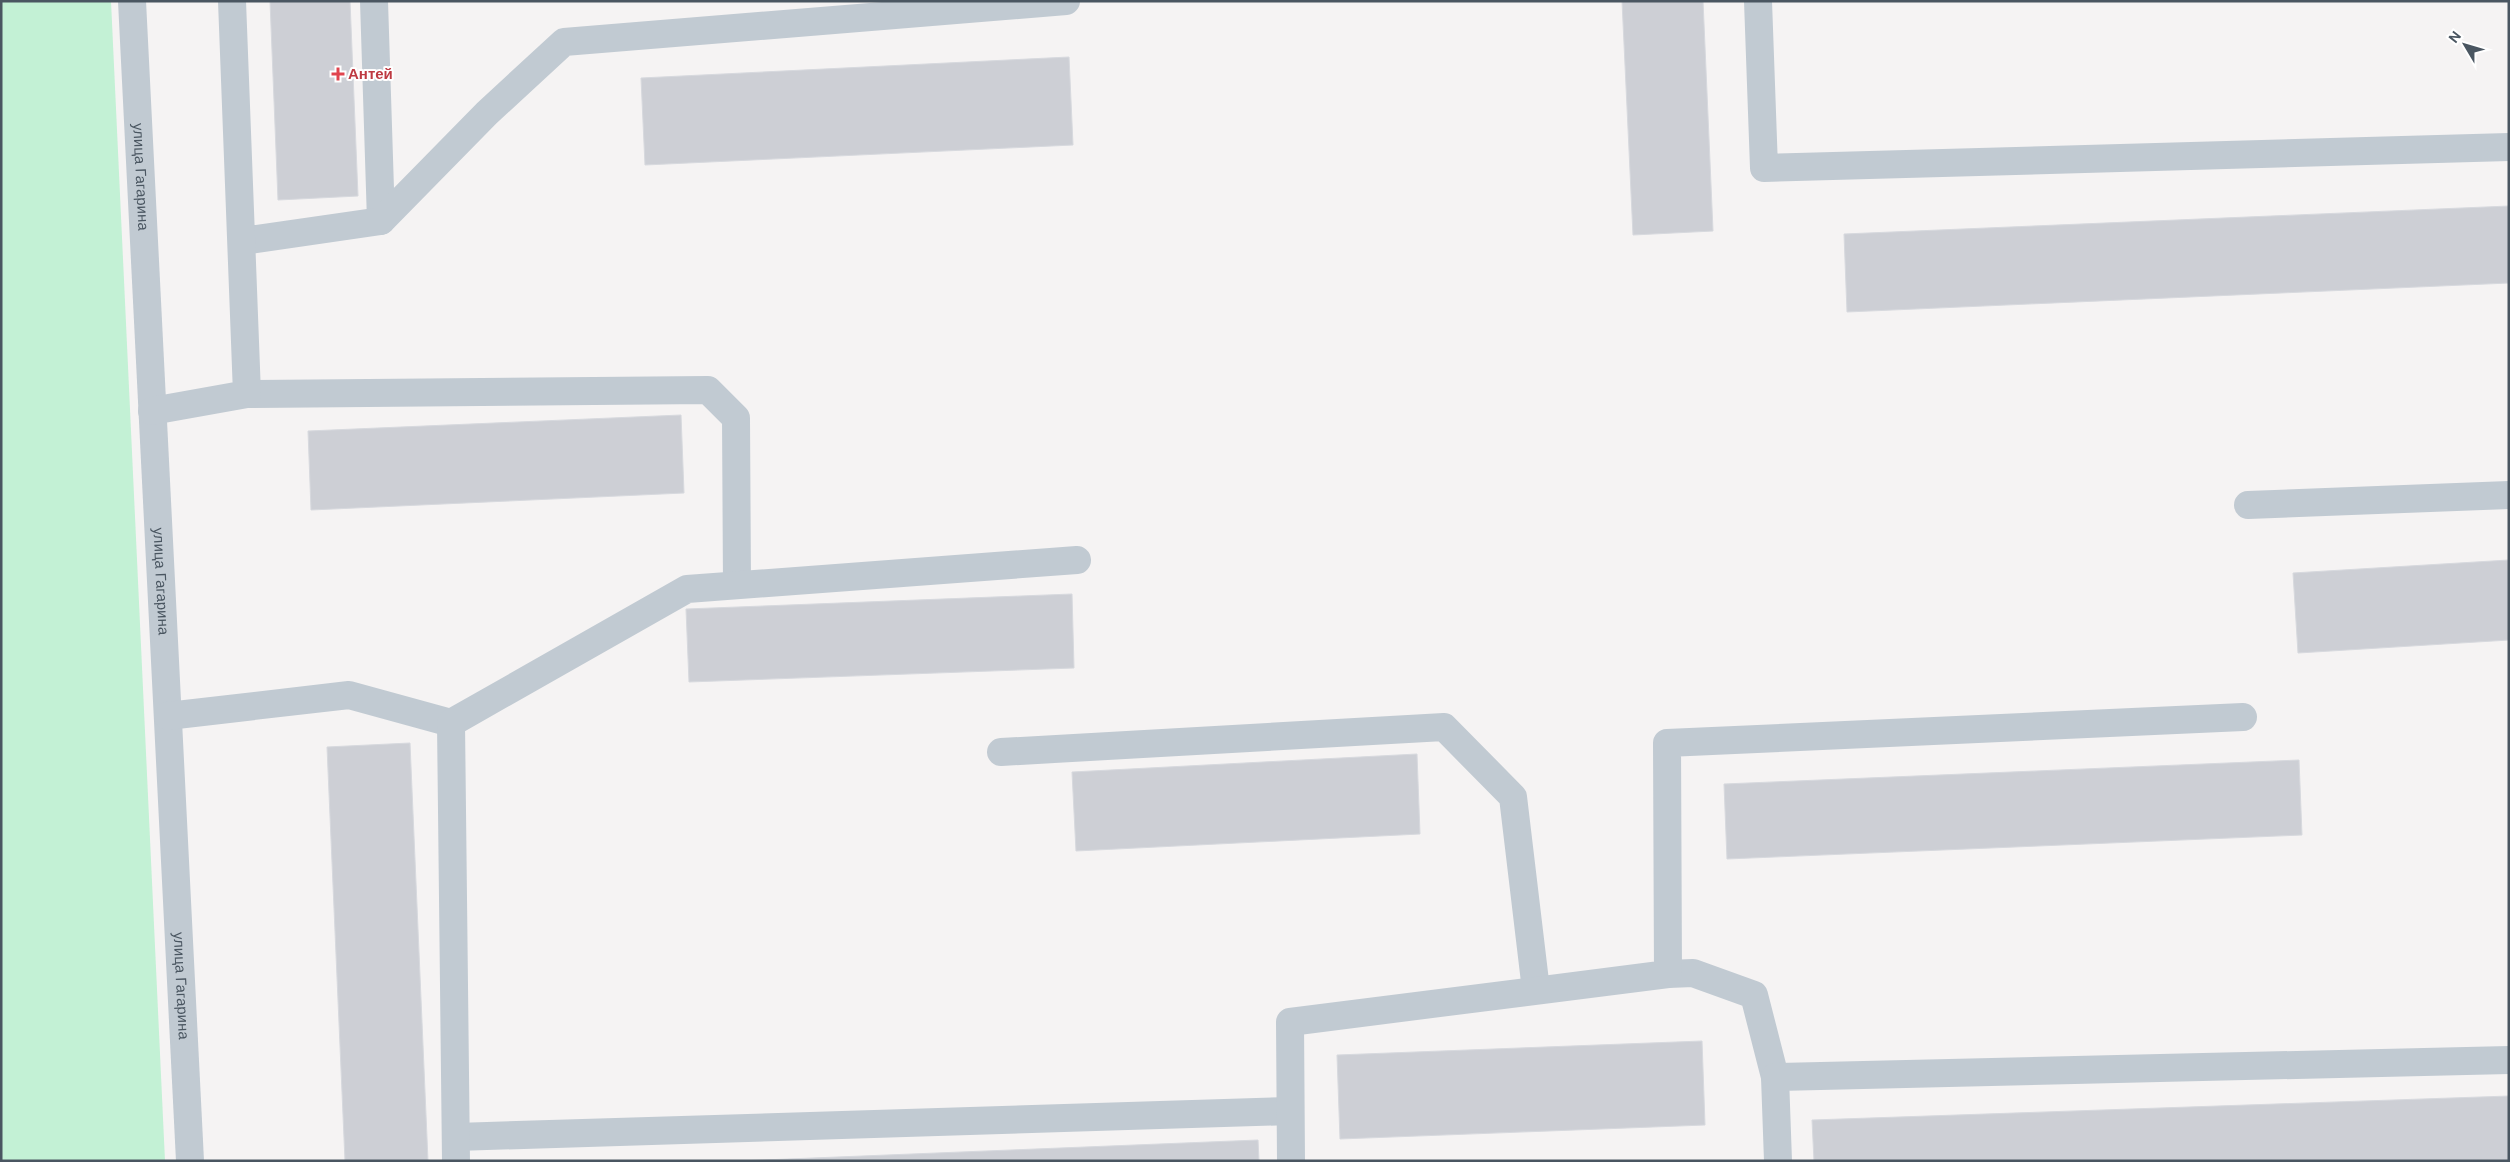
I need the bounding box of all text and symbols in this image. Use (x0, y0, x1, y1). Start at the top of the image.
north arrow (2440, 20, 2490, 70)
text: N (2445, 27, 2465, 47)
place label: Антей (348, 64, 393, 84)
marker: Антей (332, 68, 344, 80)
street label: улица Гагарина (128, 122, 154, 232)
street label: улица Гагарина (148, 527, 174, 636)
street label: улица Гагарина (169, 931, 194, 1041)

